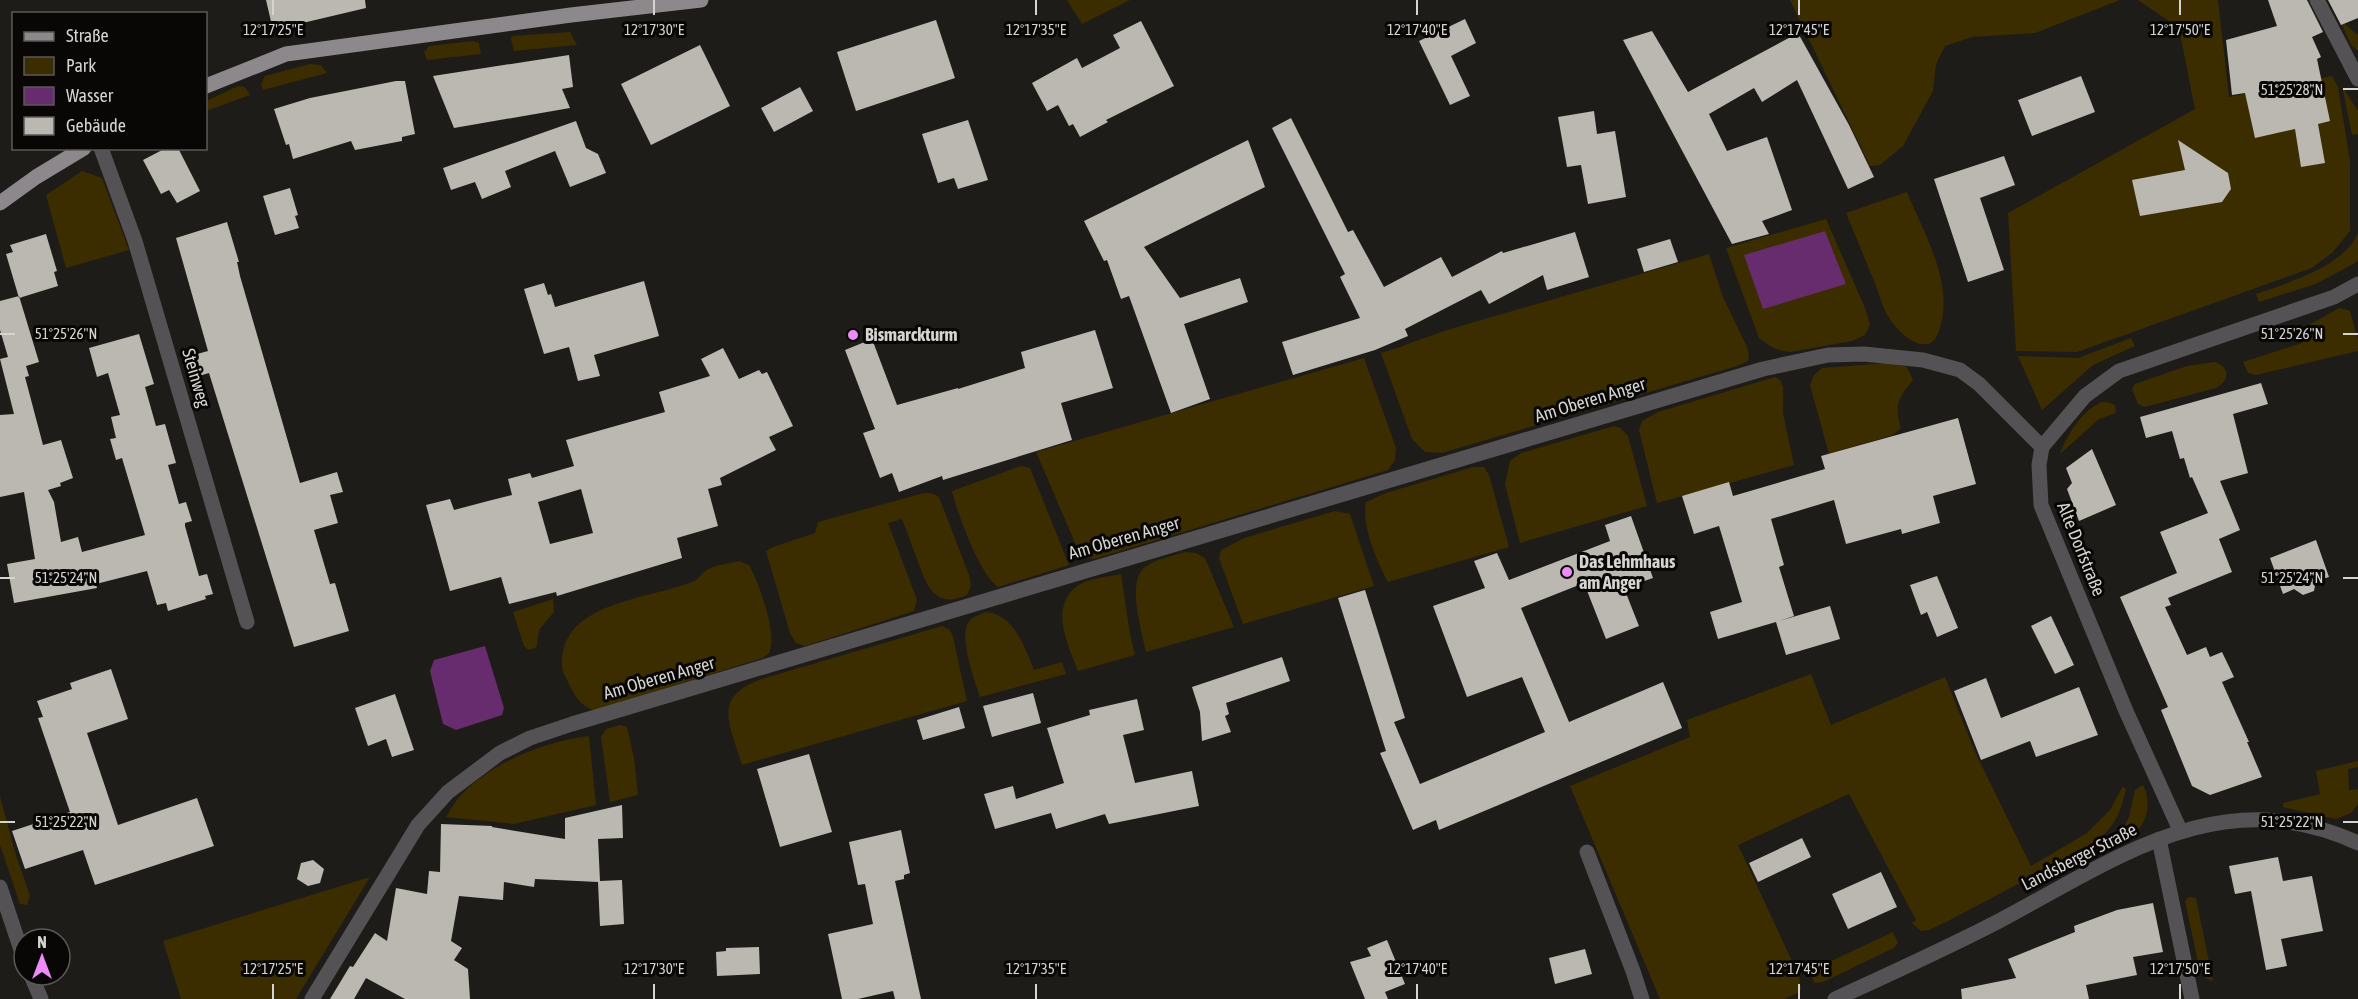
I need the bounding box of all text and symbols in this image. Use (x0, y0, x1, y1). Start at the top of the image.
legend (12, 12, 207, 150)
text: 12°17'25"E (243, 21, 304, 38)
text: 12°17'30"E (624, 21, 685, 38)
text: 12°17'35"E (1006, 21, 1067, 38)
text: 12°17'40"E (1387, 21, 1448, 38)
text: 12°17'45"E (1769, 21, 1830, 38)
text: 12°17'50"E (2150, 21, 2211, 38)
text: Straße (66, 25, 109, 46)
text: Park (66, 55, 96, 76)
text: 51°25'28"N (2261, 81, 2323, 98)
text: Wasser (66, 85, 114, 106)
text: Gebäude (66, 115, 126, 136)
place label: Bismarckturm (865, 324, 957, 345)
text: 51°25'26"N (35, 325, 97, 342)
text: 51°25'26"N (2261, 325, 2323, 342)
marker: Bismarckturm (846, 328, 860, 342)
street label: Steinweg (178, 346, 215, 410)
street label: Am Oberen Anger (1532, 373, 1648, 426)
street label: Alte Dorfstraße (2053, 499, 2110, 599)
street label: Am Oberen Anger (1066, 511, 1182, 563)
place label: Das Lehmhaus am Anger (1579, 551, 1676, 593)
marker: Das Lehmhaus am Anger (1560, 565, 1574, 579)
text: 51°25'24"N (35, 569, 97, 586)
text: 51°25'24"N (2261, 569, 2323, 586)
street label: Am Oberen Anger (601, 651, 717, 703)
text: 51°25'22"N (35, 813, 97, 830)
text: 51°25'22"N (2261, 813, 2323, 830)
street label: Landsberger Straße (2018, 818, 2140, 895)
north arrow (12, 927, 72, 987)
text: N (37, 933, 47, 951)
text: 12°17'25"E (243, 960, 304, 977)
text: 12°17'30"E (624, 960, 685, 977)
text: 12°17'35"E (1006, 960, 1067, 977)
text: 12°17'40"E (1387, 960, 1448, 977)
text: 12°17'45"E (1769, 960, 1830, 977)
text: 12°17'50"E (2150, 960, 2211, 977)

